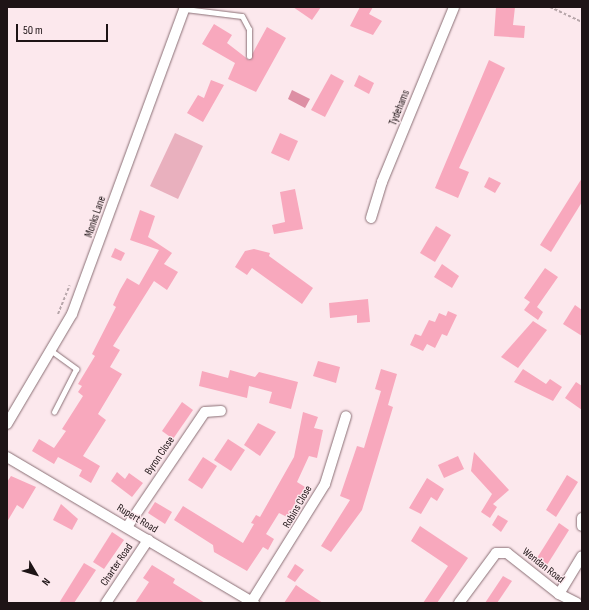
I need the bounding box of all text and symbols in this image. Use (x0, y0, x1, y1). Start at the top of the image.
scale bar (18, 16, 110, 42)
text: 50 m (23, 23, 43, 38)
street label: Tydehams (387, 88, 413, 128)
street label: Monks Lane (83, 195, 109, 239)
street label: Byron Close (142, 434, 178, 478)
street label: Robins Close (281, 483, 315, 531)
street label: Rupert Road (114, 502, 160, 536)
street label: Charter Road (98, 541, 136, 589)
street label: Wendan Road (519, 545, 567, 587)
north arrow (16, 554, 56, 594)
text: N (39, 575, 53, 588)

